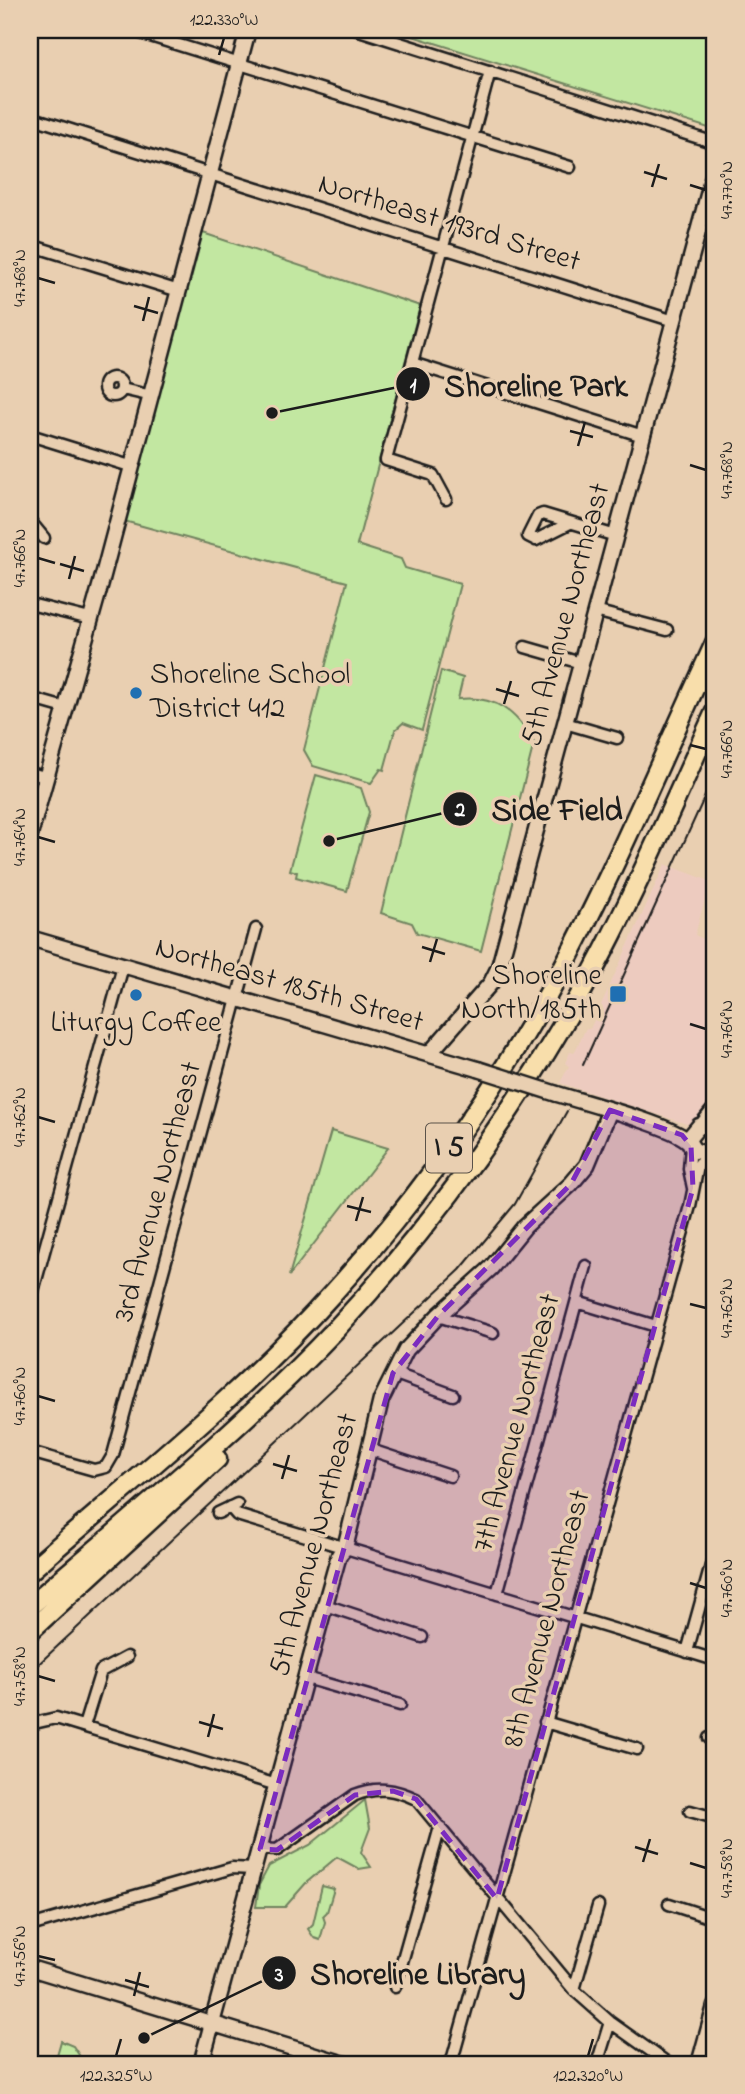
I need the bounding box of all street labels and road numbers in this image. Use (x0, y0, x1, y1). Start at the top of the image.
street label: Northeast 193rd Street (312, 163, 586, 285)
street label: 5th Avenue Northeast (511, 479, 623, 751)
street label: Northeast 185th Street (150, 927, 428, 1045)
street label: 3rd Avenue Northeast (103, 1057, 215, 1327)
road number: I 5 (426, 1124, 472, 1172)
street label: 7th Avenue Northeast (462, 1289, 574, 1557)
street label: 5th Avenue Northeast (259, 1409, 371, 1681)
street label: 8th Avenue Northeast (492, 1485, 604, 1753)

